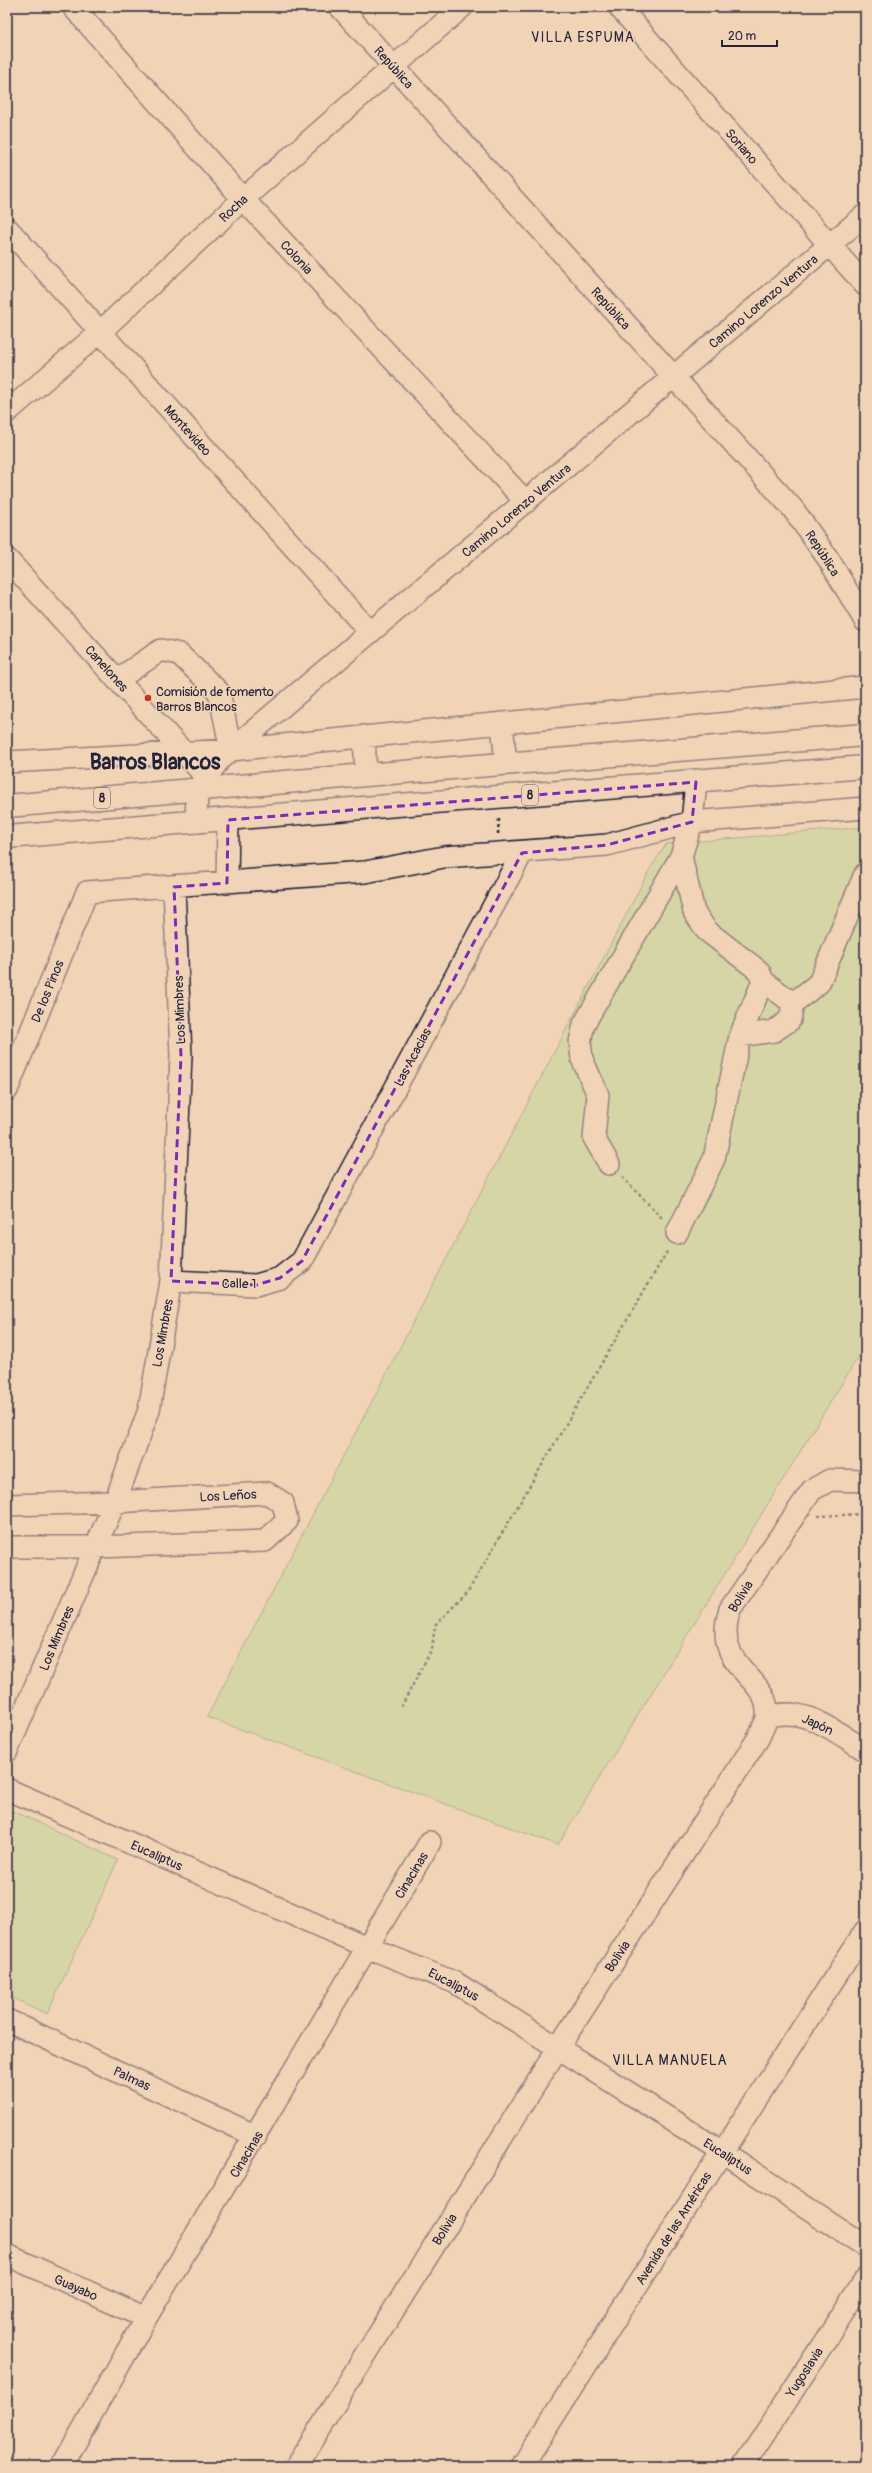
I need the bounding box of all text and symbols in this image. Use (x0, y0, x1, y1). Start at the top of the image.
scale bar (722, 22, 777, 48)
district label: VILLA ESPUMA (531, 29, 635, 46)
text: 20 m (728, 29, 757, 44)
street label: República (370, 43, 416, 92)
street label: Soriano (722, 126, 761, 168)
street label: Rocha (216, 192, 251, 226)
street label: Colonia (277, 237, 316, 278)
street label: Camino Lorenzo Ventura (706, 251, 821, 352)
street label: República (587, 284, 633, 333)
street label: Montevideo (160, 402, 214, 459)
street label: Camino Lorenzo Ventura (459, 460, 574, 561)
street label: República (801, 528, 843, 579)
street label: Canelones (81, 642, 131, 695)
place label: Comisión de fomento Barros Blancos (156, 684, 274, 715)
marker: Comisión de fomento Barros Blancos (143, 693, 153, 703)
district label: Barros Blancos (90, 749, 221, 776)
road number: 8 (522, 785, 538, 805)
road number: 8 (94, 788, 110, 808)
street label: De los Pinos (28, 958, 68, 1025)
street label: Los Mimbres (171, 975, 189, 1045)
street label: Las Acacias (391, 1025, 435, 1089)
street label: Calle 1 (222, 1276, 256, 1292)
street label: Los Mimbres (149, 1298, 177, 1368)
street label: Los Leños (199, 1487, 257, 1505)
street label: Bolivia (725, 1578, 757, 1615)
street label: Los Mimbres (36, 1603, 78, 1673)
street label: Japón (799, 1711, 836, 1739)
street label: Eucaliptus (128, 1837, 185, 1874)
street label: Cinacinas (392, 1849, 432, 1902)
street label: Bolivia (602, 1938, 634, 1975)
street label: Eucaliptus (425, 1965, 482, 2005)
district label: VILLA MANUELA (612, 2052, 728, 2069)
street label: Palmas (110, 2063, 153, 2095)
street label: Cinacinas (227, 2128, 267, 2181)
street label: Eucaliptus (700, 2135, 755, 2179)
street label: Avenida de las Américas (633, 2169, 715, 2288)
street label: Bolivia (429, 2211, 461, 2248)
street label: Guayabo (51, 2271, 100, 2305)
street label: Yugoslavia (782, 2345, 827, 2401)

